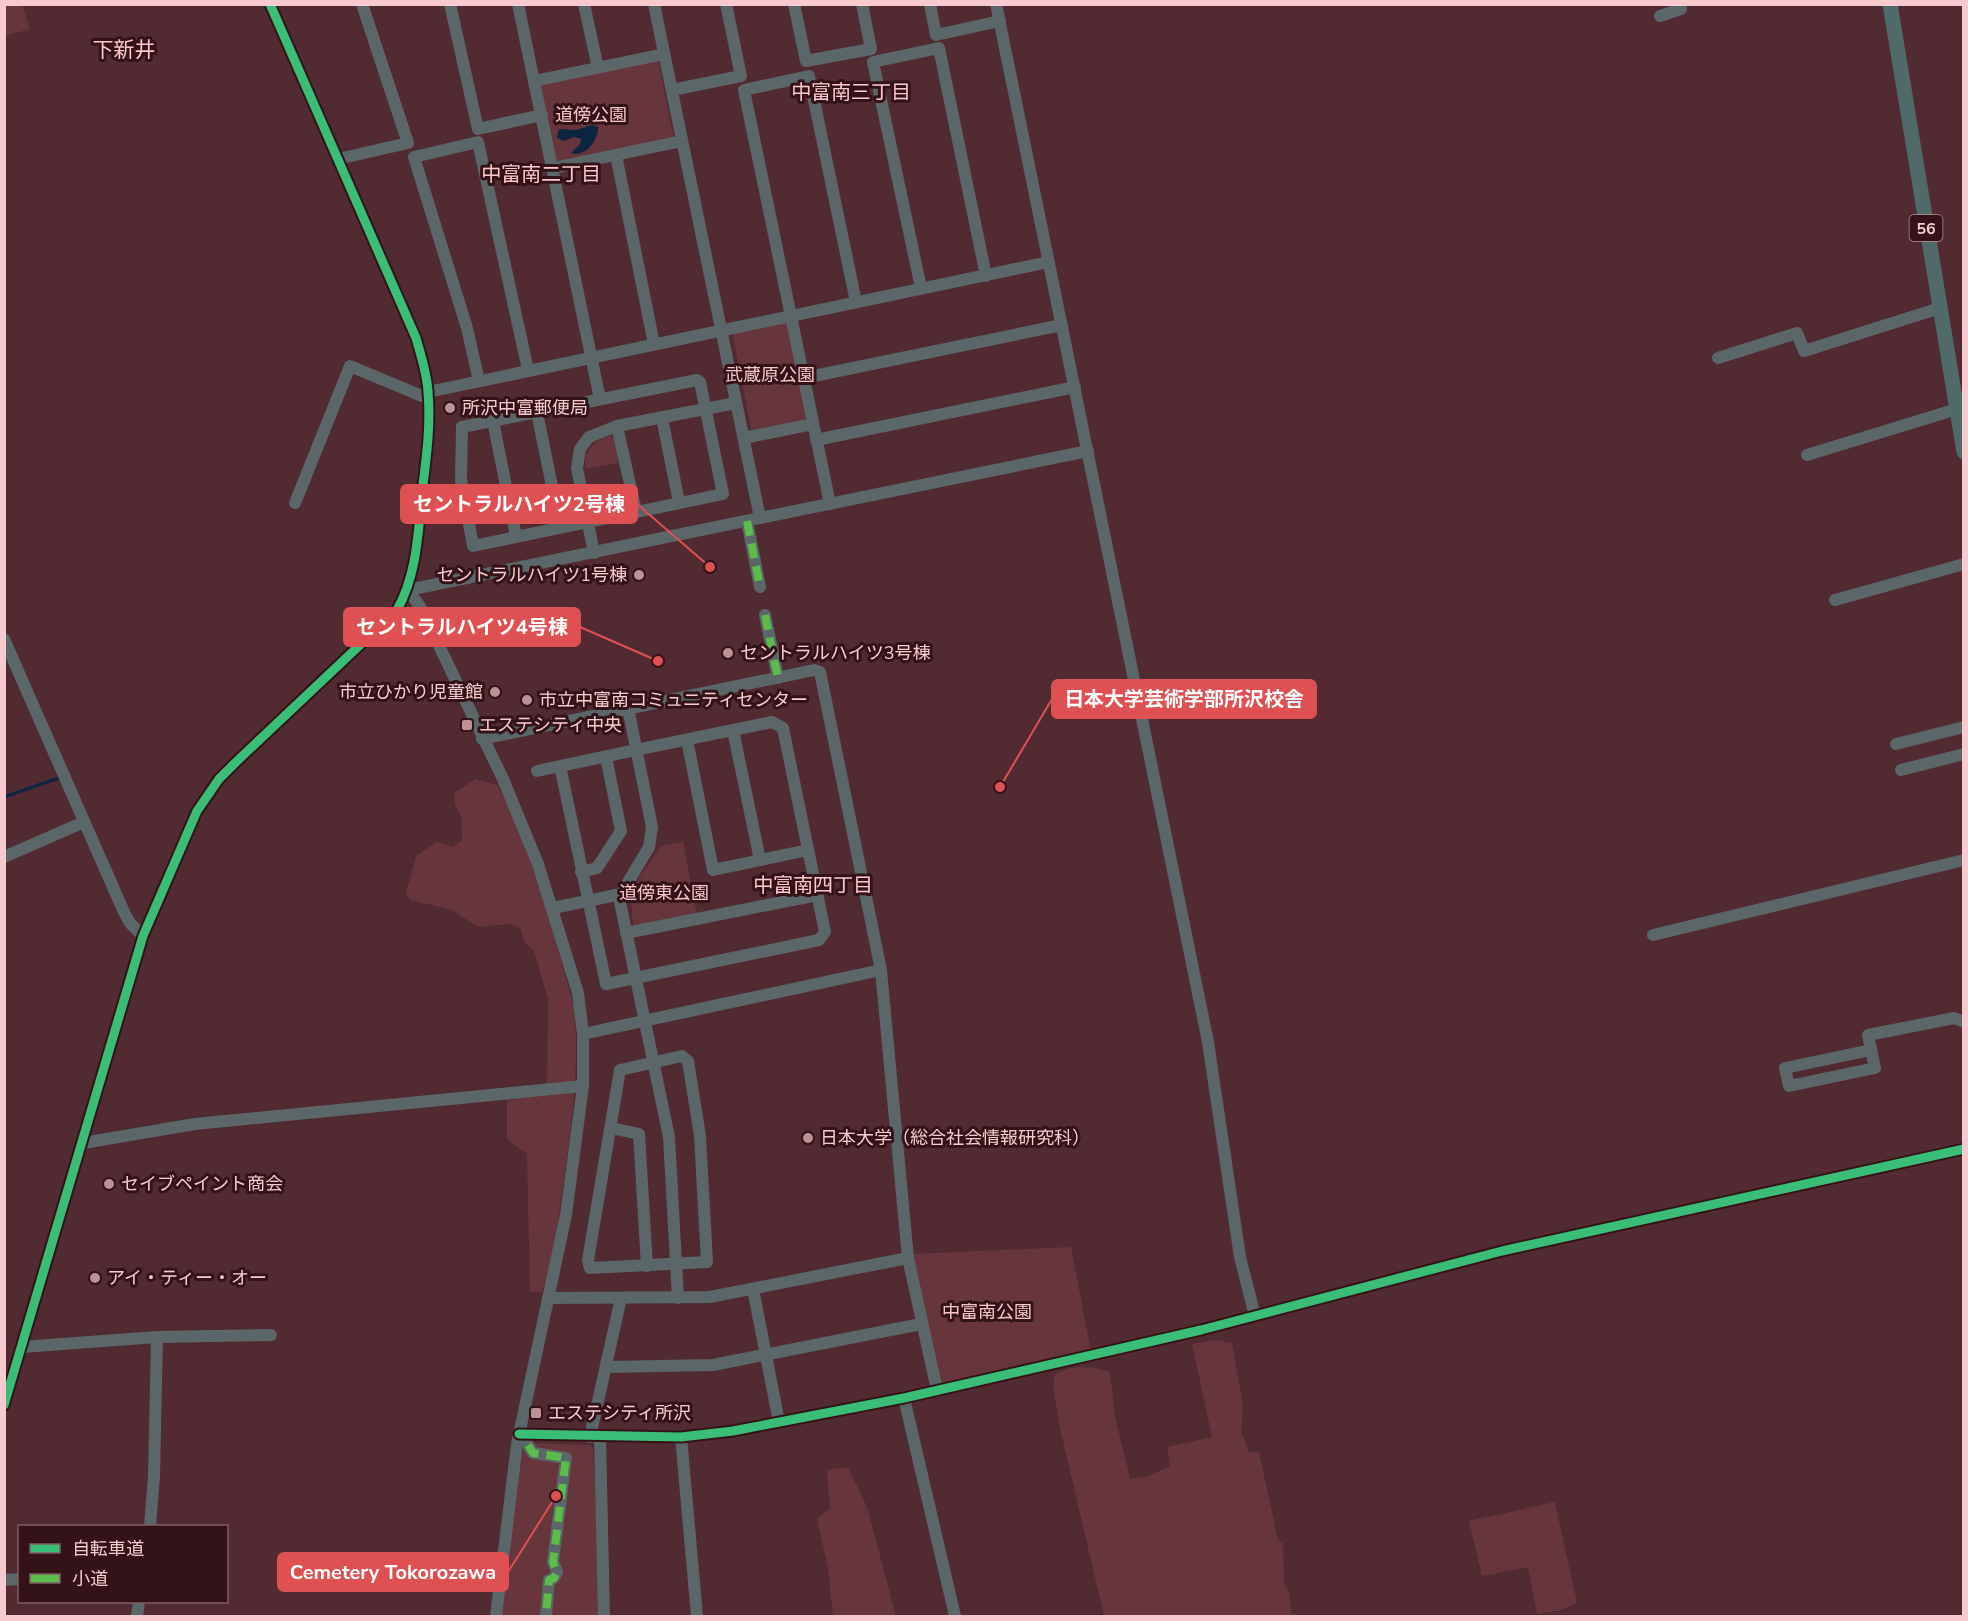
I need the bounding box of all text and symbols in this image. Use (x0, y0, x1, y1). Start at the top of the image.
district label: 下新井 (93, 36, 156, 64)
district label: 中富南三丁目 (791, 79, 911, 106)
park label: 道傍公園 (555, 103, 627, 127)
district label: 中富南二丁目 (481, 161, 601, 188)
road number: 56 (1910, 215, 1942, 241)
park label: 武蔵原公園 (725, 363, 815, 387)
place label: 所沢中富郵便局 (462, 396, 588, 420)
marker: 所沢中富郵便局 (443, 401, 457, 415)
callout: セントラルハイツ2号棟 (401, 485, 637, 523)
text: セントラルハイツ2号棟 (413, 491, 625, 518)
place label: セントラルハイツ1号棟 (437, 563, 627, 587)
marker: セントラルハイツ1号棟 (632, 568, 646, 582)
callout: セントラルハイツ4号棟 (344, 608, 580, 646)
text: セントラルハイツ4号棟 (356, 614, 568, 641)
place label: セントラルハイツ3号棟 (740, 641, 930, 665)
marker: セントラルハイツ3号棟 (721, 646, 735, 660)
place label: 市立ひかり児童館 (339, 680, 483, 704)
callout: 日本大学芸術学部所沢校舎 (1052, 680, 1316, 718)
marker: 市立ひかり児童館 (488, 685, 502, 699)
text: 日本大学芸術学部所沢校舎 (1064, 686, 1304, 713)
place label: 市立中富南コミュニティセンター (539, 688, 808, 712)
marker: 市立中富南コミュニティセンター (520, 693, 534, 707)
place label: エステシティ中央 (479, 713, 622, 737)
marker: エステシティ中央 (460, 718, 474, 732)
district label: 中富南四丁目 (753, 872, 873, 899)
park label: 道傍東公園 (619, 881, 709, 905)
place label: 日本大学（総合社会情報研究科） (820, 1126, 1090, 1150)
marker: 日本大学（総合社会情報研究科） (801, 1131, 815, 1145)
place label: セイブペイント商会 (121, 1172, 283, 1196)
marker: セイブペイント商会 (102, 1177, 116, 1191)
place label: アイ・ティー・オー (107, 1266, 267, 1290)
marker: アイ・ティー・オー (88, 1271, 102, 1285)
park label: 中富南公園 (942, 1300, 1032, 1324)
place label: エステシティ所沢 (548, 1401, 691, 1425)
marker: エステシティ所沢 (529, 1406, 543, 1420)
legend (18, 1525, 228, 1603)
text: 自転車道 (72, 1537, 144, 1561)
callout: Cemetery Tokorozawa (278, 1553, 508, 1591)
text: Cemetery Tokorozawa (290, 1559, 496, 1586)
text: 小道 (72, 1567, 108, 1591)

